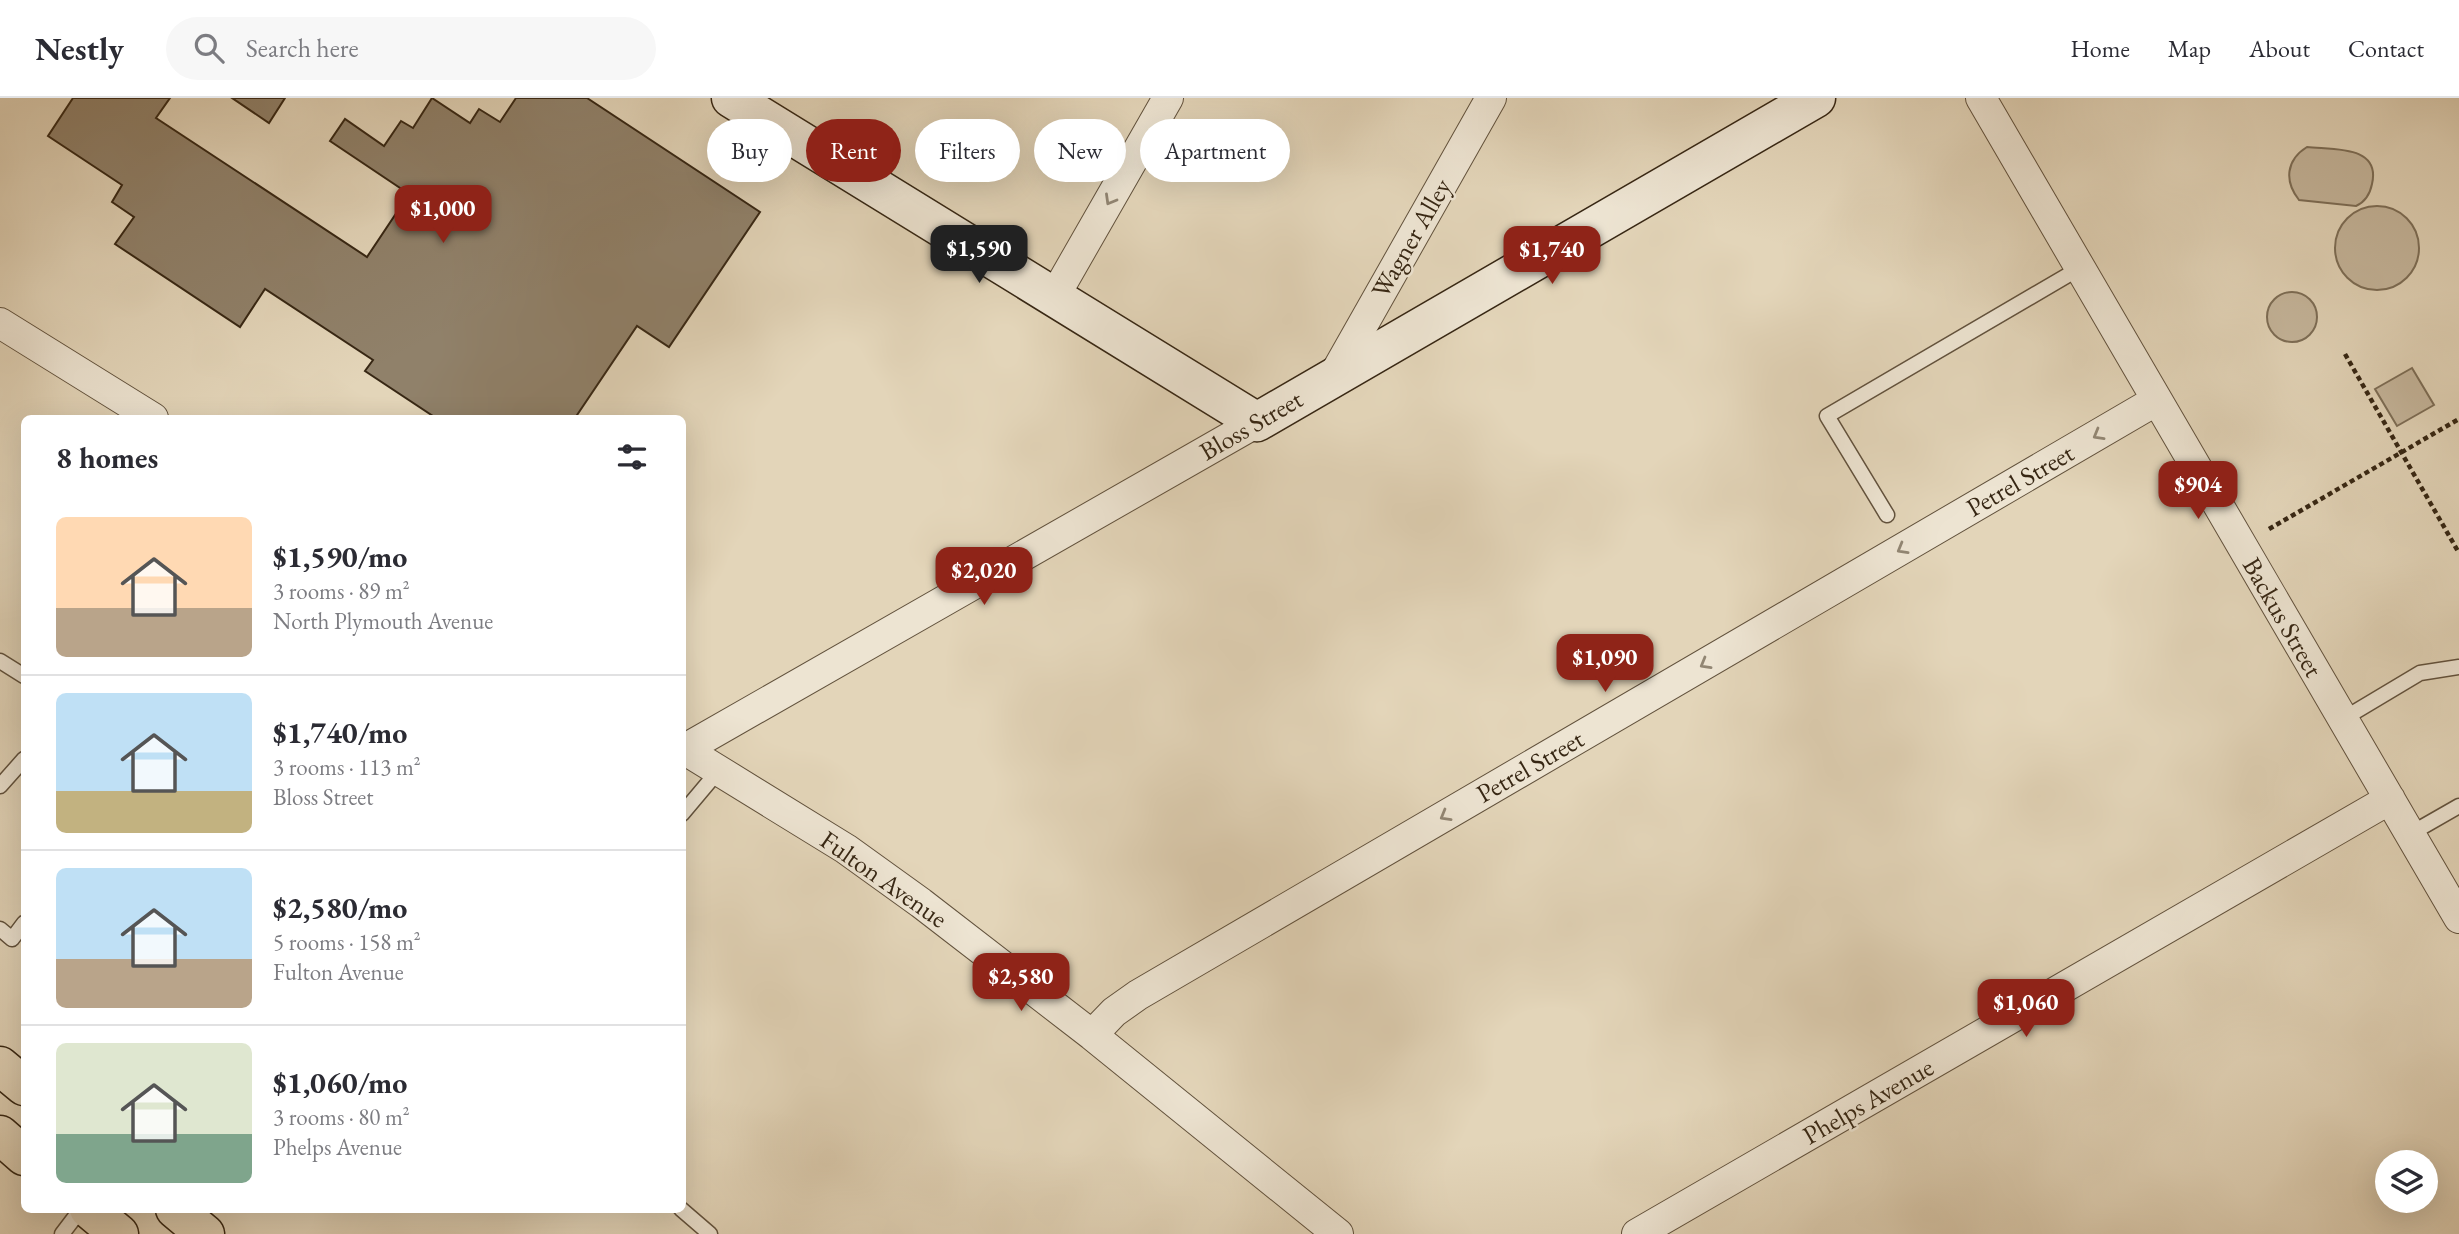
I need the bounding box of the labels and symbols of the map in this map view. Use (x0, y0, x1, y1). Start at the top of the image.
street label: Wagner Alley (1363, 172, 1459, 304)
pin: $1,000 (386, 186, 500, 245)
one-way arrow (1105, 192, 1118, 205)
pin: $1,590 (922, 226, 1036, 285)
pin: $1,740 (1495, 226, 1609, 286)
street label: Bloss Street (1193, 382, 1309, 468)
one-way arrow (2093, 427, 2106, 440)
street label: Petrel Street (1960, 436, 2080, 524)
pin: $904 (2157, 462, 2239, 521)
one-way arrow (1896, 541, 1909, 554)
pin: $2,020 (927, 547, 1041, 607)
street label: Backus Street (2235, 551, 2331, 683)
pin: $1,090 (1548, 634, 1662, 694)
one-way arrow (1700, 656, 1713, 669)
street label: Petrel Street (1470, 722, 1590, 810)
one-way arrow (1440, 808, 1453, 821)
street label: Fulton Avenue (814, 823, 954, 935)
pin: $2,580 (964, 954, 1078, 1013)
pin: $1,060 (1969, 979, 2083, 1039)
street label: Phelps Avenue (1796, 1050, 1940, 1152)

